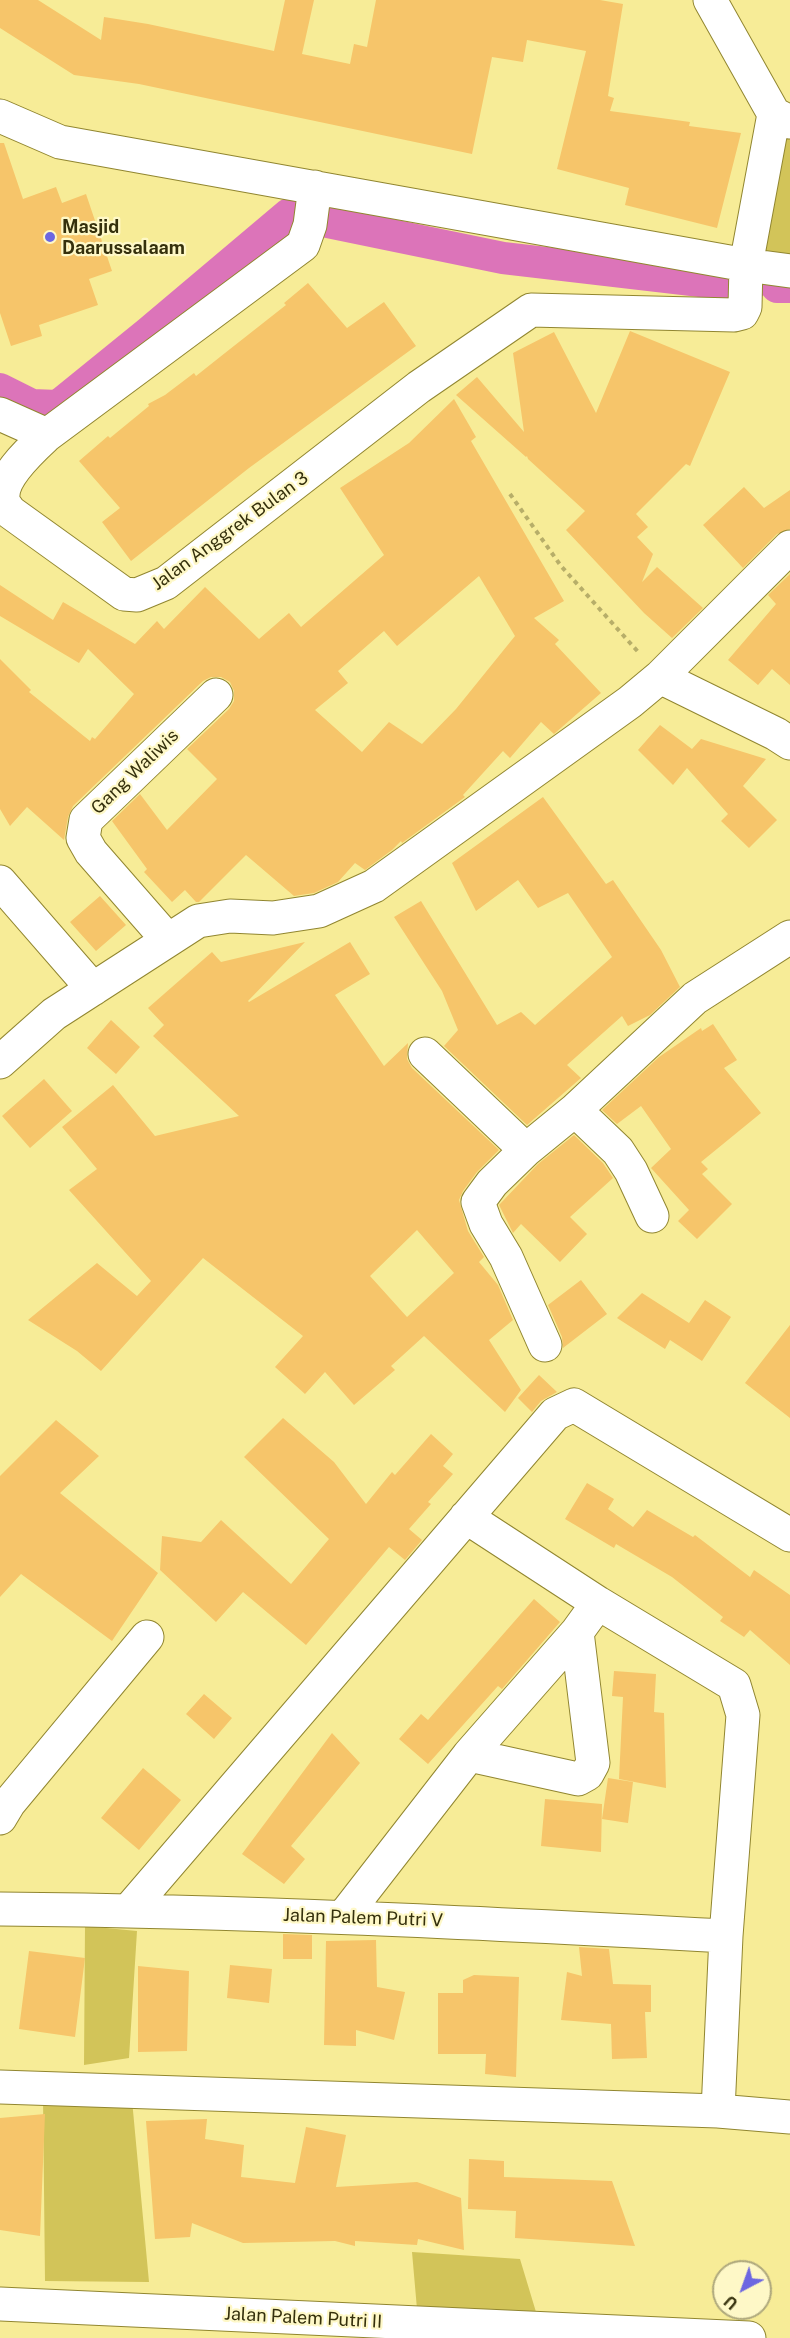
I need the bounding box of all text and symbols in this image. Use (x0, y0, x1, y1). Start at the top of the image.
place label: Masjid Daarussalaam (62, 216, 185, 258)
marker: Masjid Daarussalaam (43, 230, 57, 244)
street label: Jalan Anggrek Bulan 3 (148, 467, 312, 595)
street label: Gang Waliwis (87, 725, 183, 819)
street label: Jalan Palem Putri V (283, 1904, 443, 1932)
north arrow (712, 2260, 772, 2320)
text: U (721, 2291, 742, 2313)
street label: Jalan Palem Putri II (223, 2303, 383, 2333)

